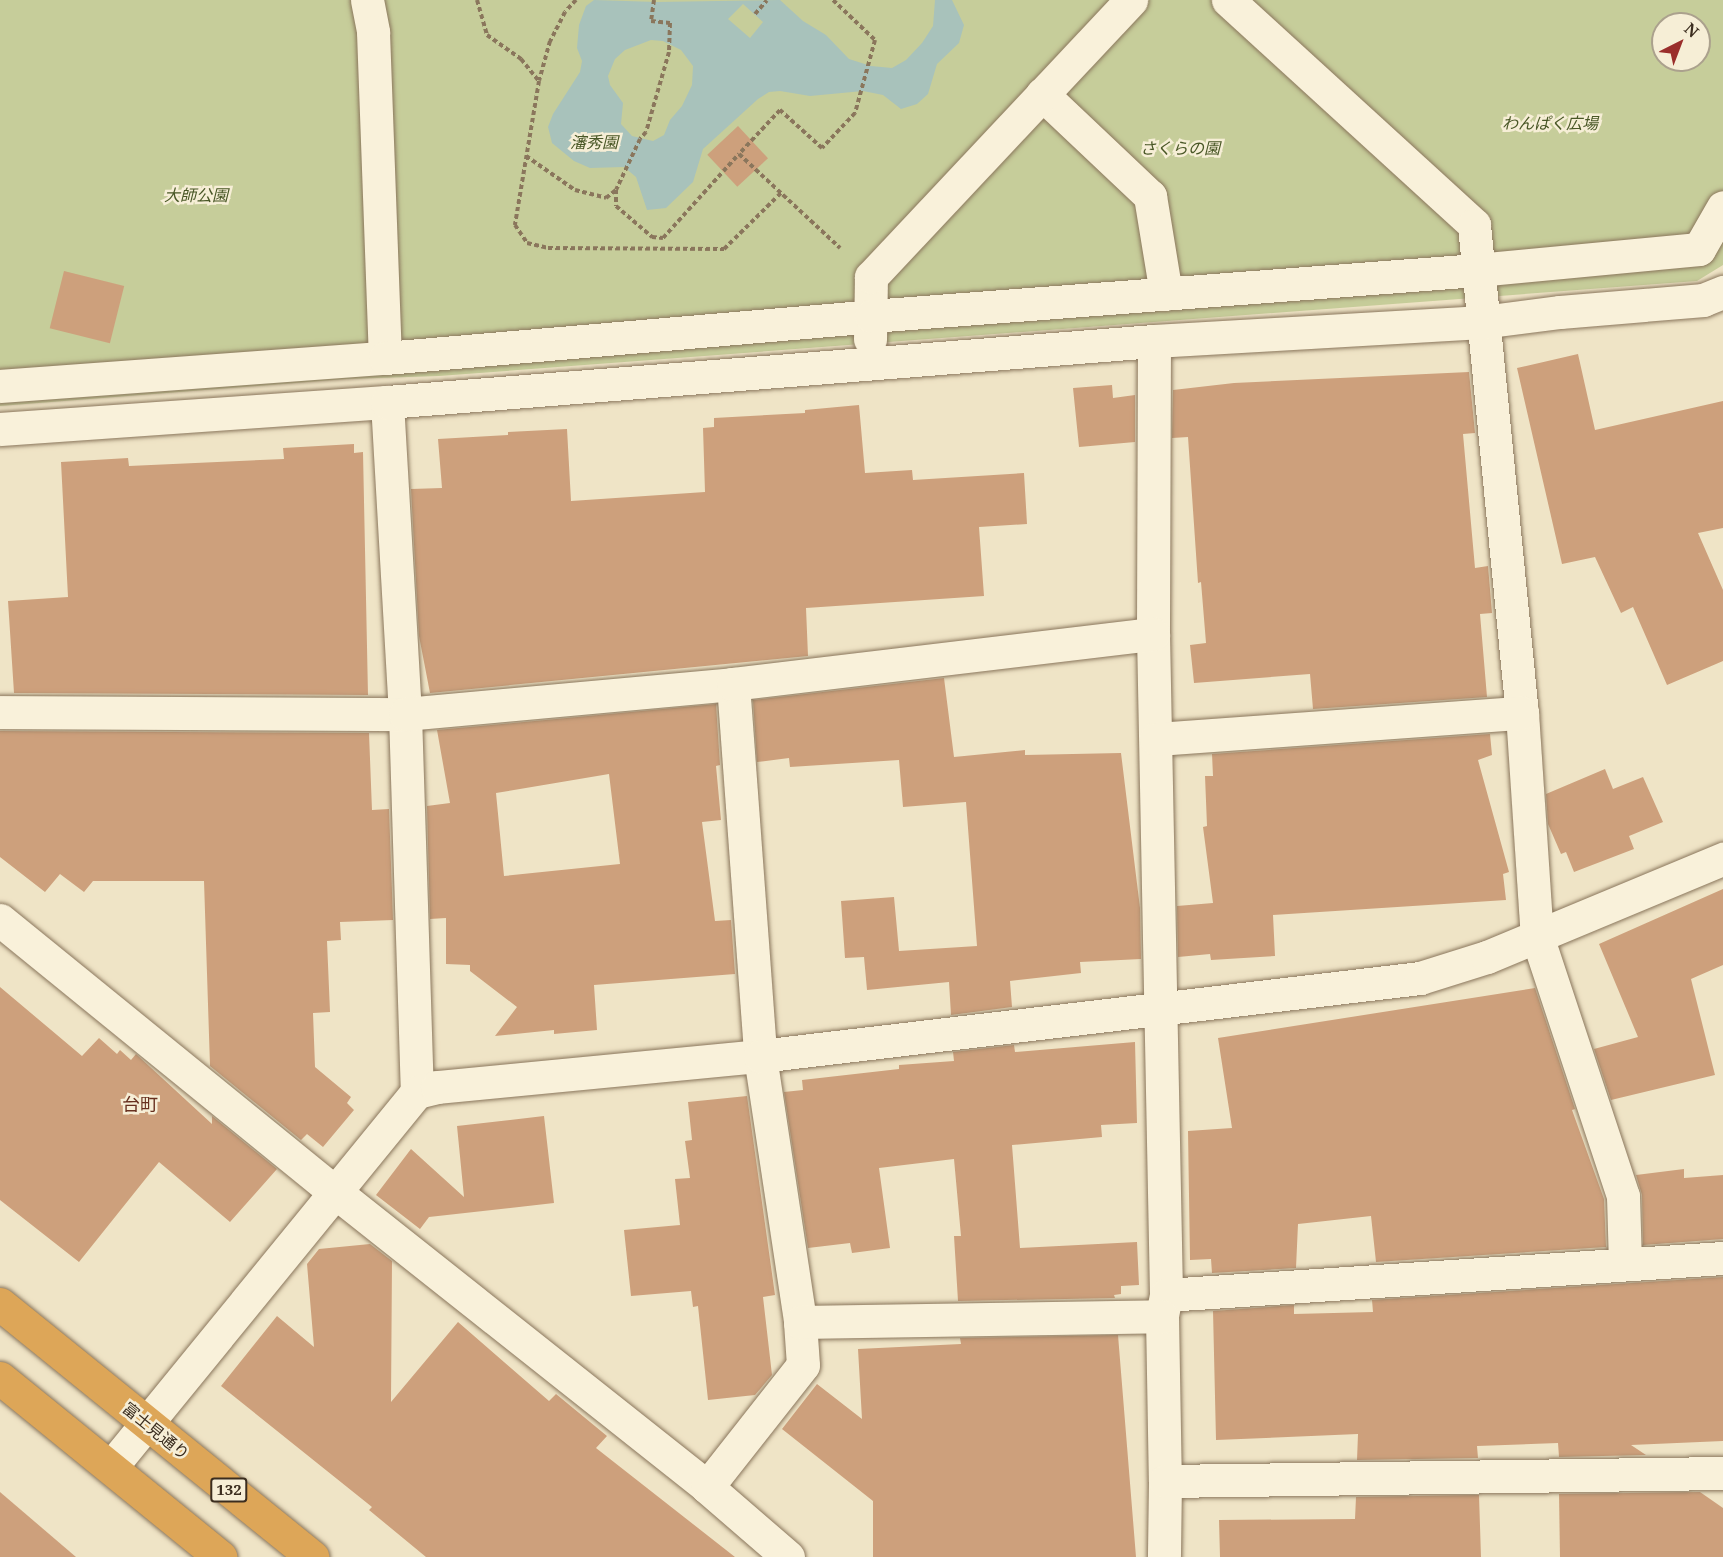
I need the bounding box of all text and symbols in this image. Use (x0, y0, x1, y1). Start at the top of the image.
north arrow (1651, 12, 1711, 72)
text: N (1680, 18, 1704, 42)
park label: わんぱく広場 (1502, 113, 1598, 133)
park label: 瀋秀園 (570, 132, 618, 152)
park label: さくらの園 (1140, 138, 1220, 158)
park label: 大師公園 (164, 185, 228, 205)
district label: 台町 (122, 1093, 158, 1115)
street label: 富士見通り (119, 1398, 193, 1464)
road number: 132 (210, 1478, 248, 1502)

